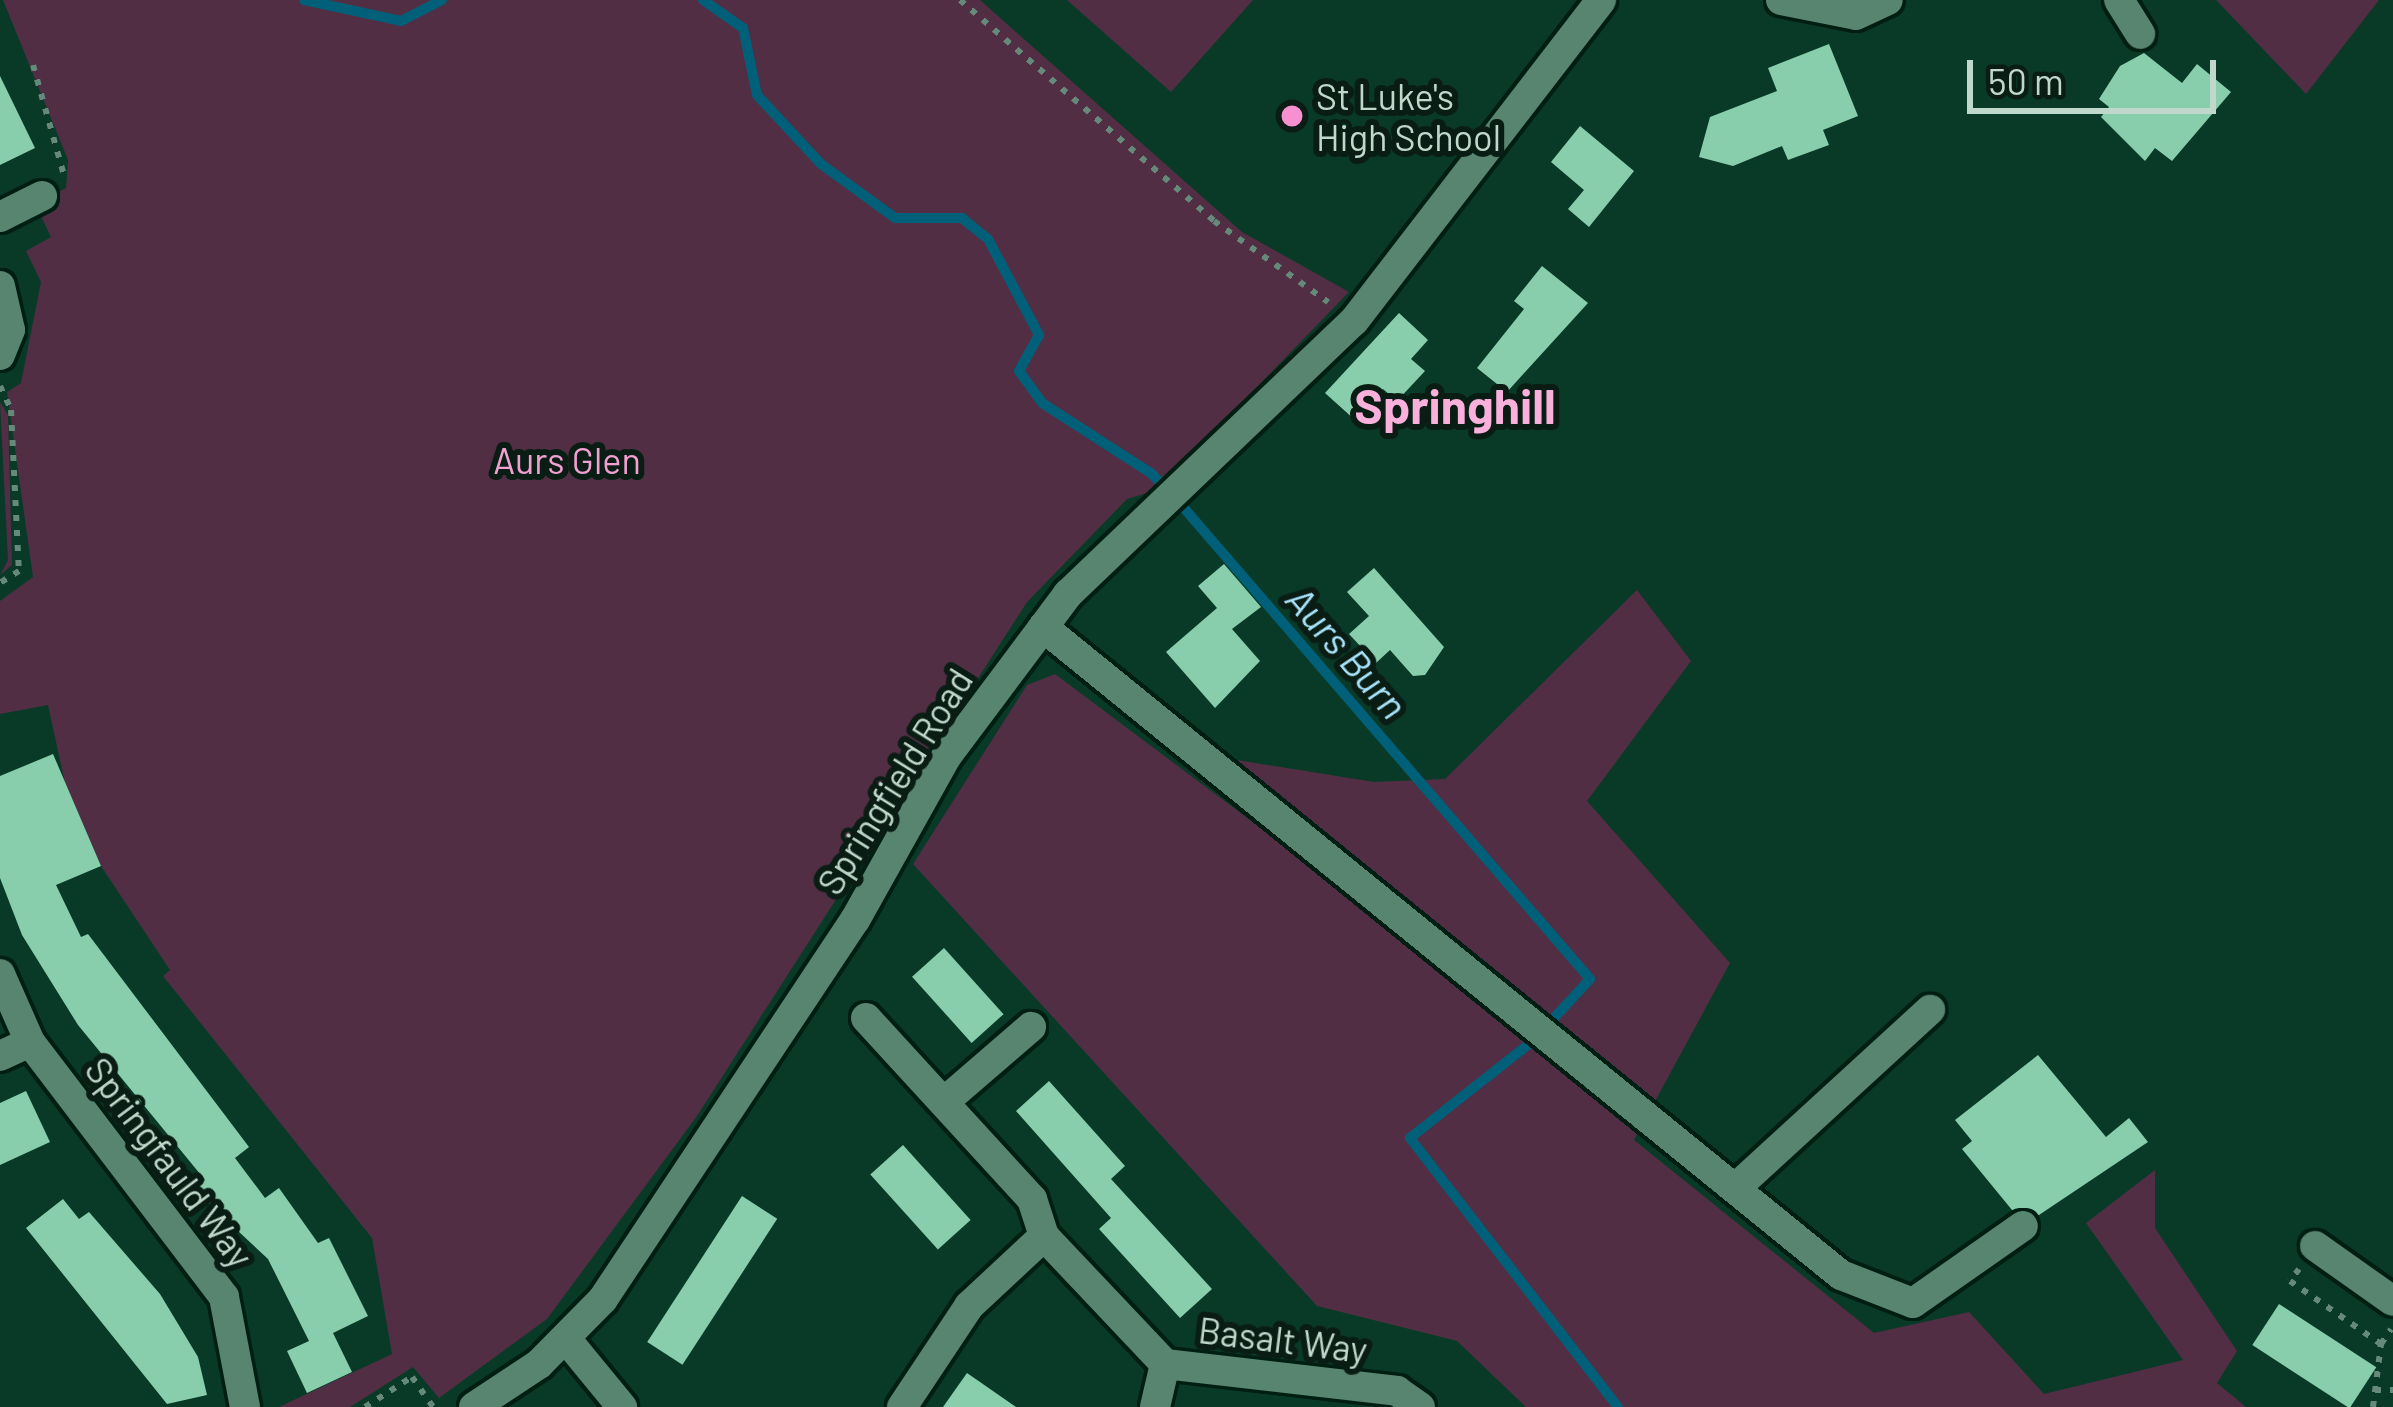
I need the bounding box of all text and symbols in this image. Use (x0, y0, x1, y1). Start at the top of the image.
scale bar (1973, 36, 2222, 110)
text: 50 m (1988, 59, 2064, 102)
place label: St Luke's High School (1316, 73, 1501, 158)
marker: St Luke's High School (1279, 103, 1305, 129)
district label: Springhill (1354, 377, 1556, 435)
park label: Aurs Glen (493, 438, 641, 482)
water label: Aurs Burn (1277, 576, 1417, 728)
street label: Springfield Road (807, 660, 981, 902)
street label: Springfauld Way (77, 1049, 263, 1275)
street label: Basalt Way (1196, 1307, 1370, 1371)

